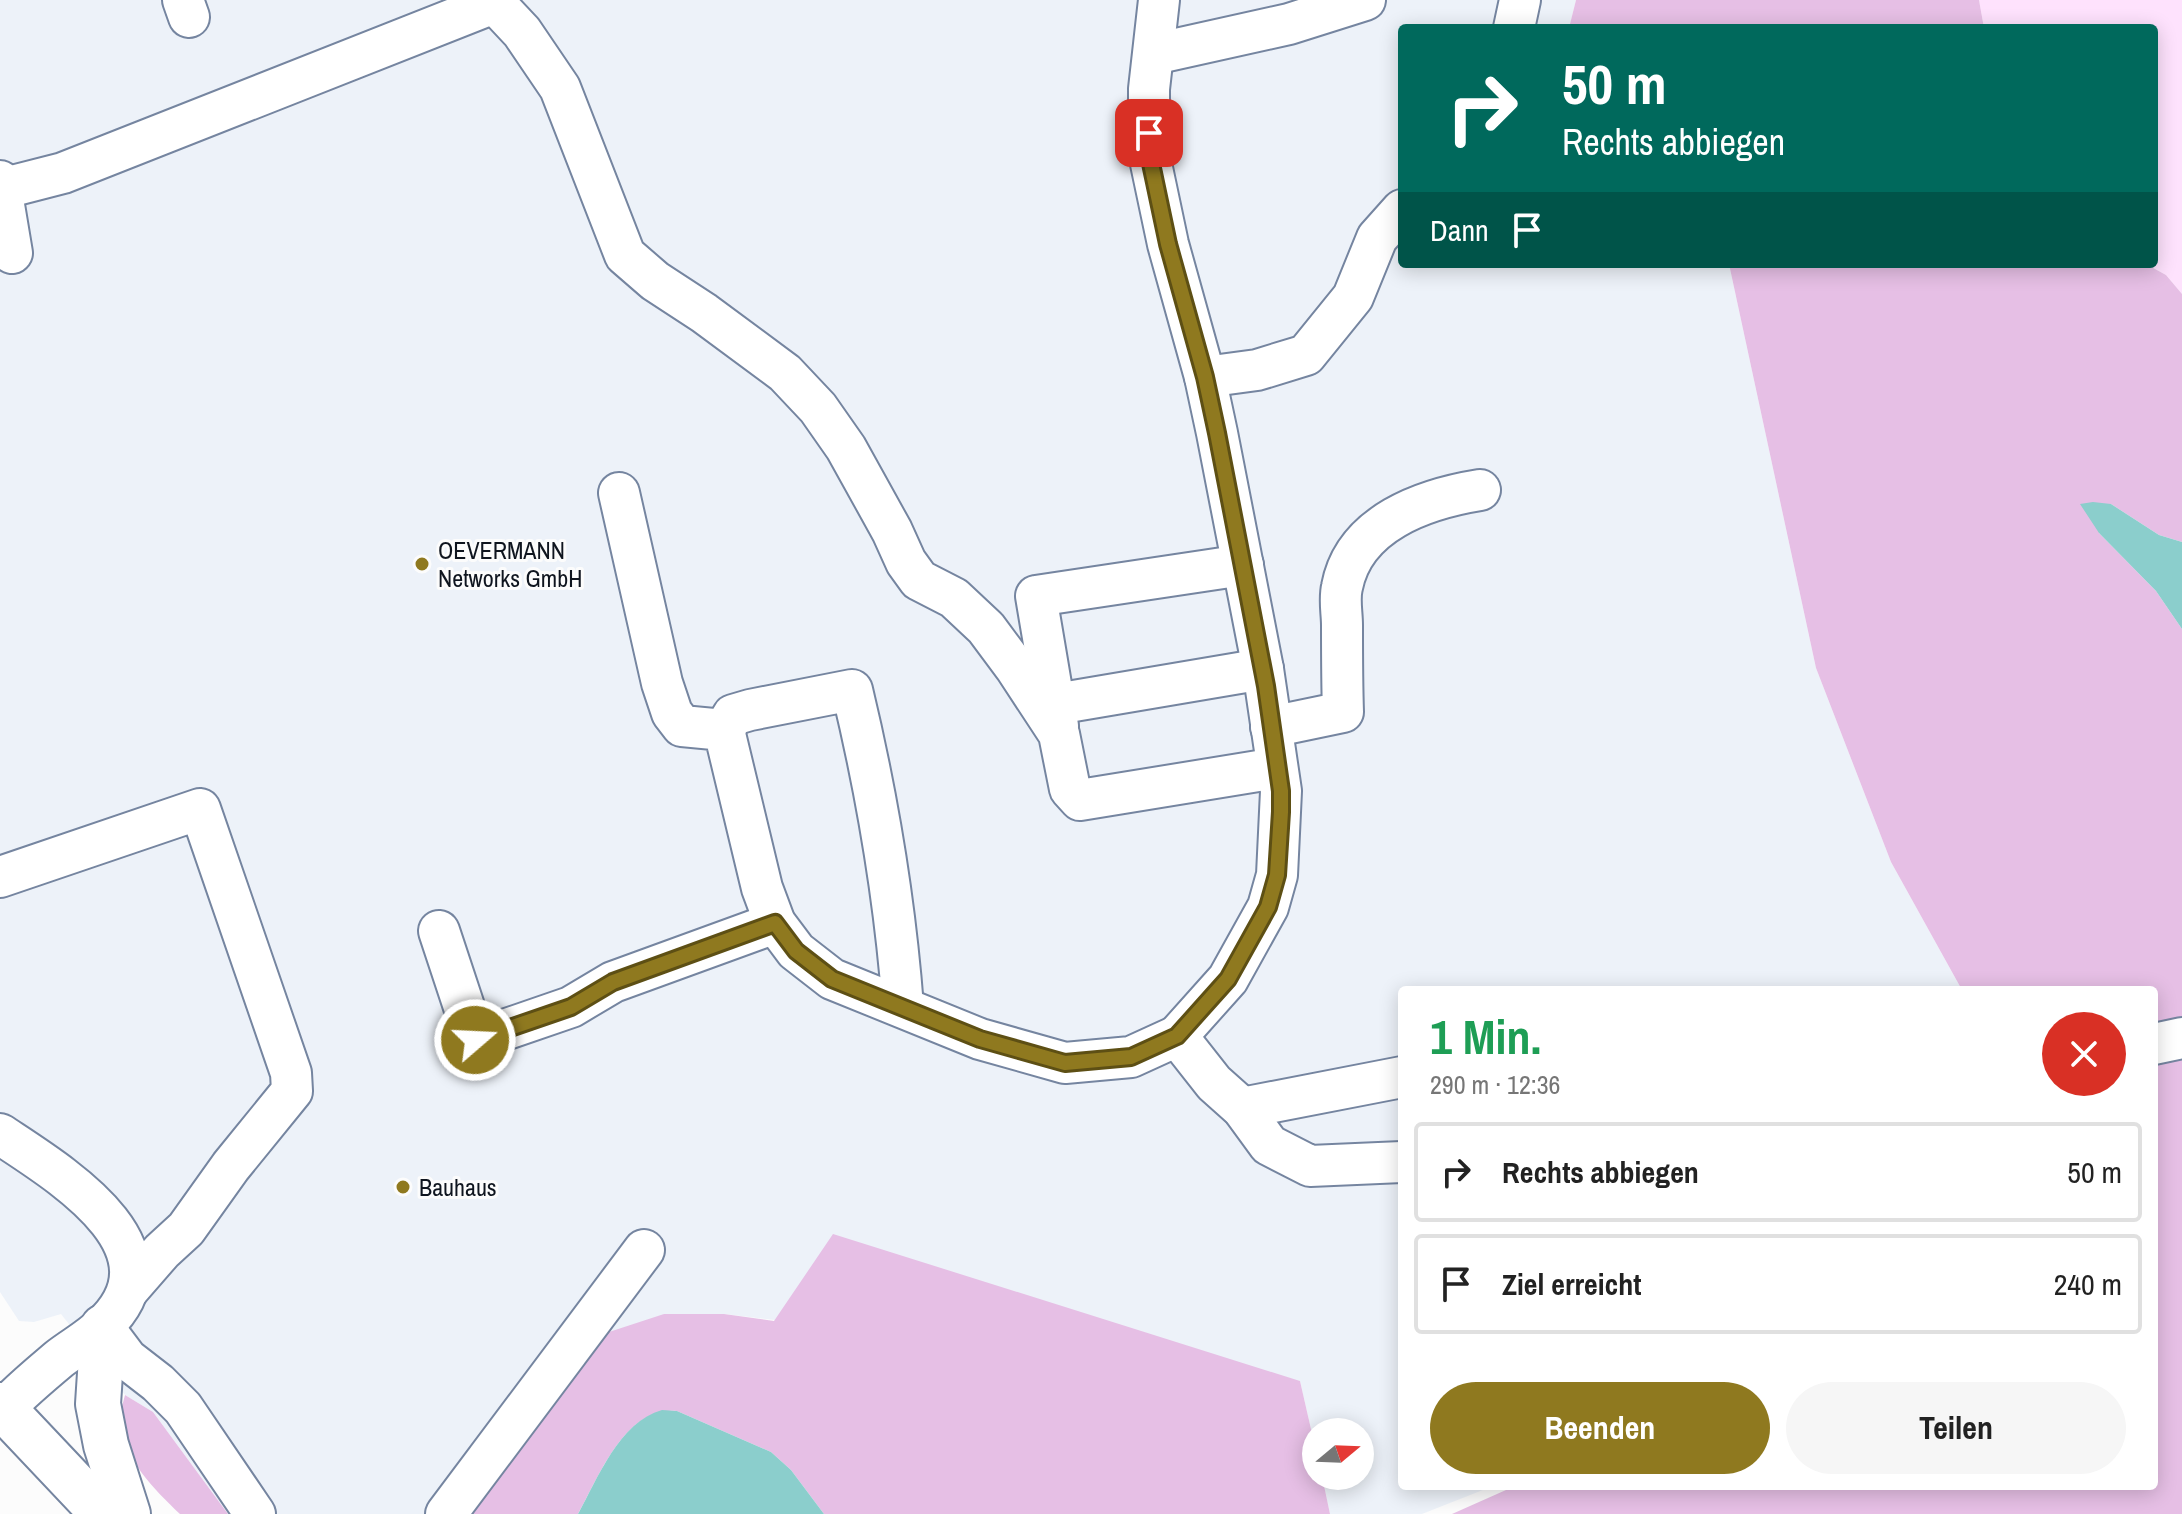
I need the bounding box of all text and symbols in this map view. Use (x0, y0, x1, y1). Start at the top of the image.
text: 50 m (1562, 46, 1667, 121)
icon: right (1430, 56, 1534, 160)
pin (1115, 99, 1183, 167)
icon: arrive (1127, 111, 1171, 155)
text: Rechts abbiegen (1562, 118, 1785, 166)
icon: arrive (1505, 208, 1549, 252)
text: Dann (1430, 210, 1489, 250)
place label: OEVERMANN Networks GmbH (438, 534, 582, 594)
marker: OEVERMANN Networks GmbH (413, 555, 431, 573)
position arrow (433, 998, 517, 1082)
text: 1 Min. (1430, 1004, 1542, 1069)
button: close (2042, 1012, 2126, 1096)
text: 290 m · 12:36 (1430, 1067, 1560, 1102)
icon: right (1434, 1150, 1478, 1194)
text: Rechts abbiegen (1502, 1152, 1699, 1192)
text: 50 m (2067, 1152, 2122, 1192)
place label: Bauhaus (419, 1171, 497, 1203)
marker: Bauhaus (394, 1178, 412, 1196)
icon: arrive (1434, 1262, 1478, 1306)
text: Ziel erreicht (1502, 1264, 1641, 1304)
text: 240 m (2054, 1264, 2122, 1304)
button: Beenden (1430, 1382, 1770, 1474)
button: Teilen (1786, 1382, 2126, 1474)
north arrow (1302, 1418, 1374, 1490)
map controls (1302, 1418, 1374, 1490)

